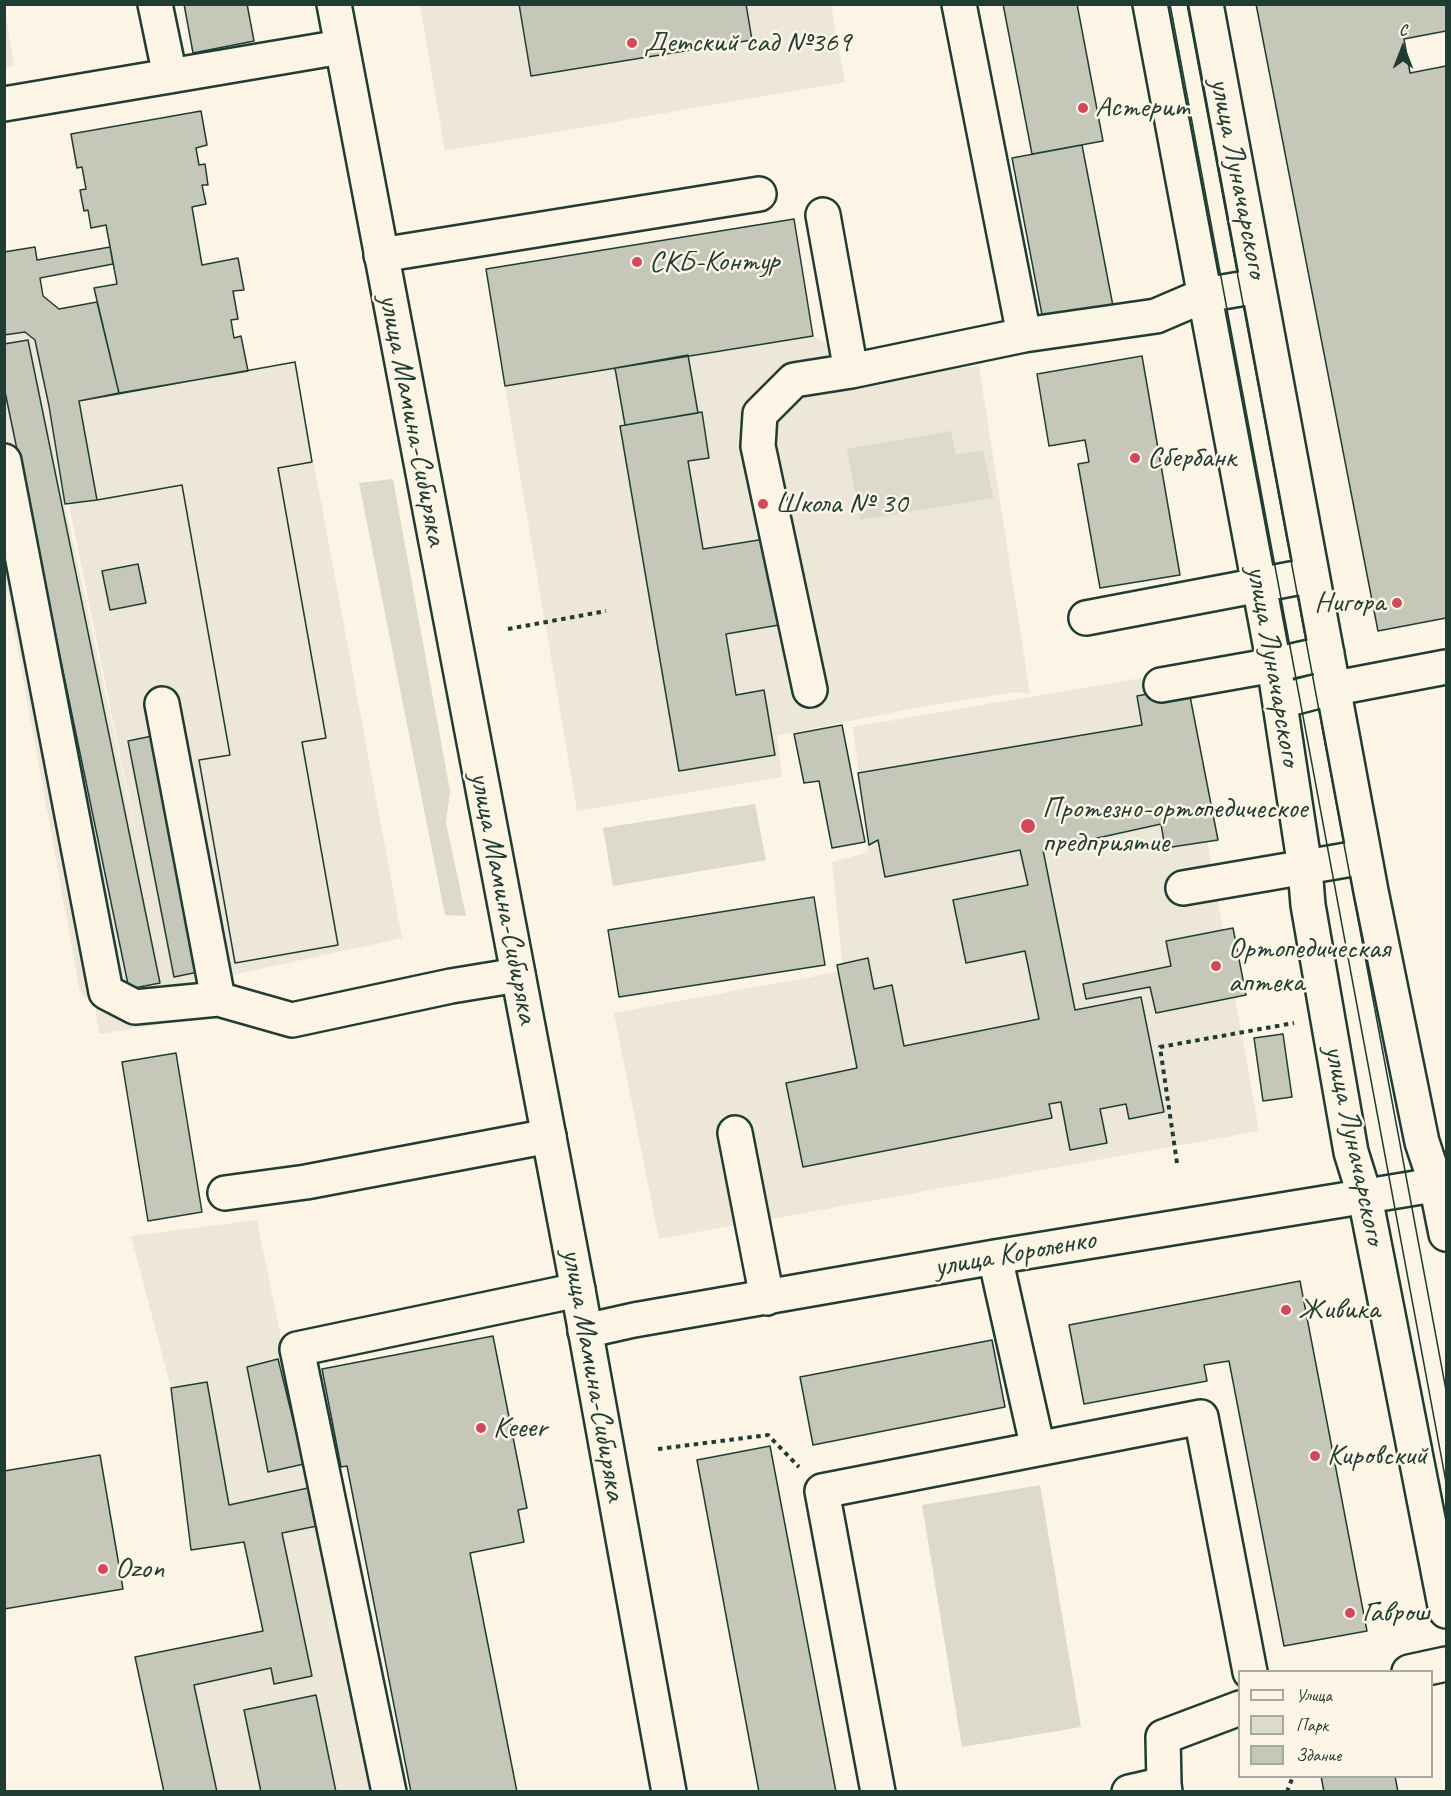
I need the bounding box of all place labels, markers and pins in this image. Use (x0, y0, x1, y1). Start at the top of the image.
place label: Детский сад №369 (644, 25, 851, 61)
marker: Детский сад №369 (625, 36, 639, 50)
place label: Астерит (1095, 90, 1189, 126)
marker: Астерит (1076, 101, 1090, 115)
place label: СКБ-Контур (649, 244, 779, 280)
marker: СКБ-Контур (630, 255, 644, 269)
place label: Сбербанк (1147, 440, 1236, 476)
marker: Сбербанк (1128, 451, 1142, 465)
place label: Школа № 30 (775, 486, 907, 522)
marker: Школа № 30 (756, 497, 770, 511)
place label: Нигора (1314, 585, 1385, 621)
marker: Нигора (1390, 596, 1404, 610)
place label: Протезно-ортопедическое предприятие (1042, 791, 1307, 862)
marker: Протезно-ортопедическое предприятие (1019, 817, 1037, 835)
place label: Ортопедическая аптека (1228, 931, 1390, 1002)
marker: Ортопедическая аптека (1209, 959, 1223, 973)
place label: Живика (1298, 1292, 1380, 1328)
marker: Живика (1279, 1303, 1293, 1317)
place label: Keeer (493, 1410, 547, 1446)
marker: Keeer (474, 1421, 488, 1435)
place label: Кировский (1327, 1438, 1427, 1474)
marker: Кировский (1308, 1449, 1322, 1463)
place label: Ozon (115, 1551, 164, 1587)
marker: Ozon (96, 1562, 110, 1576)
place label: Гаврош (1362, 1595, 1430, 1631)
marker: Гаврош (1343, 1606, 1357, 1620)

